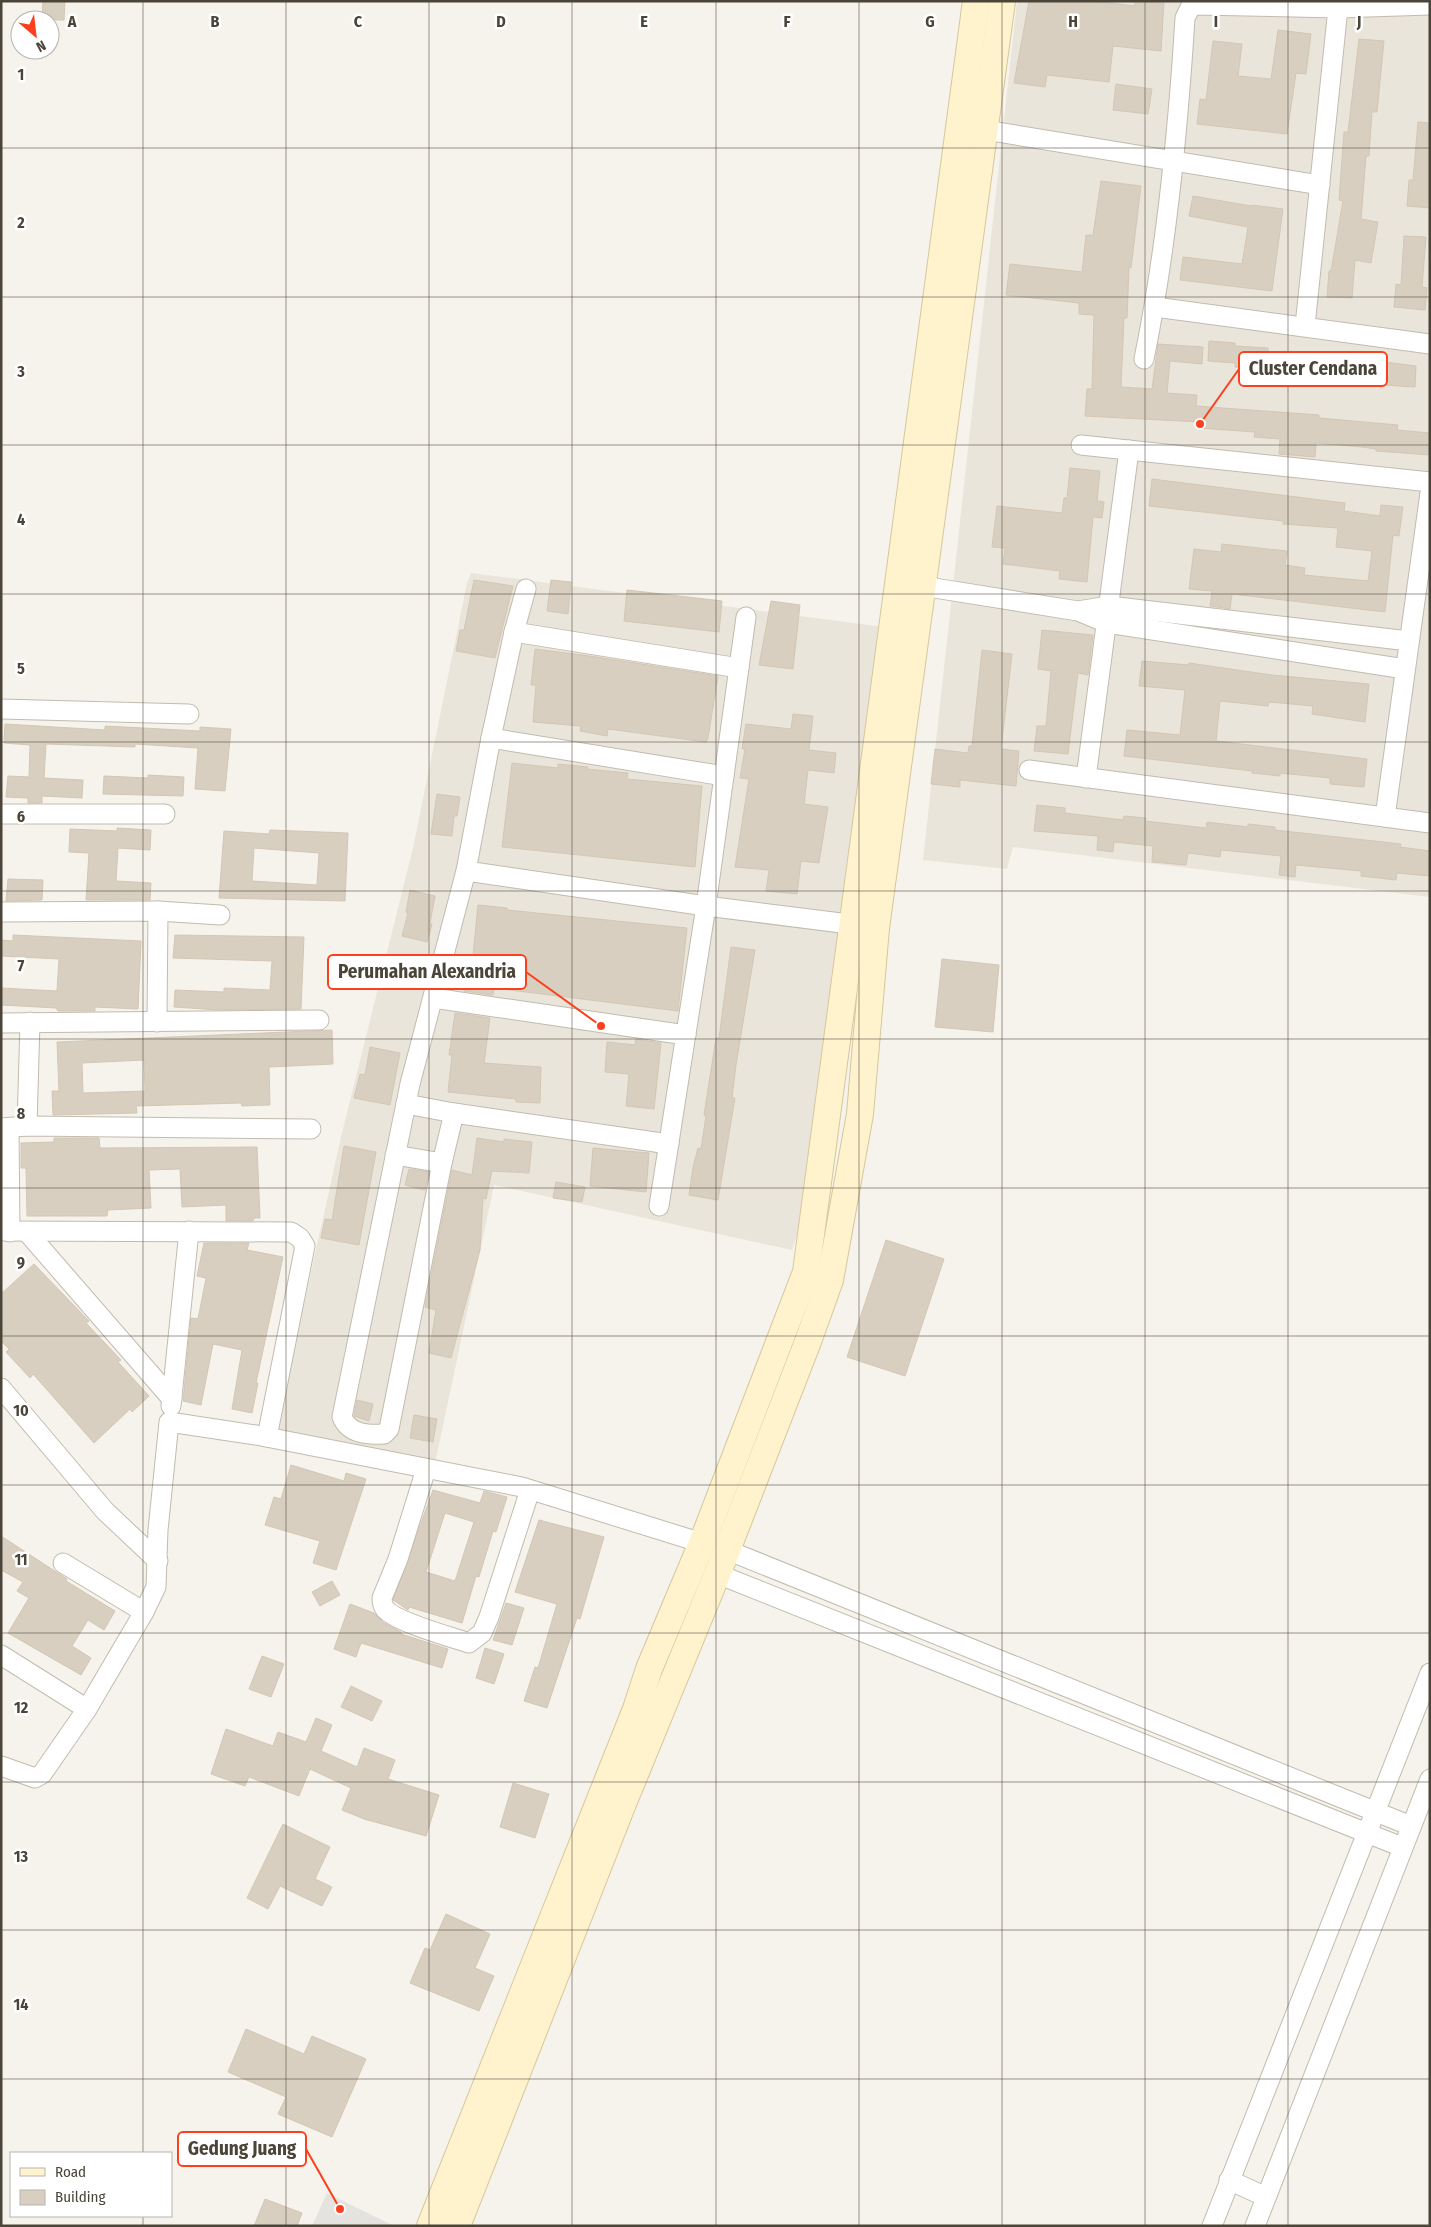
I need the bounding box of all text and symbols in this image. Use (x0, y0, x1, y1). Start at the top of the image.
north arrow (10, 10, 60, 60)
text: A (67, 12, 77, 31)
text: B (211, 12, 220, 31)
text: C (354, 12, 363, 31)
text: D (496, 12, 506, 31)
text: E (640, 12, 648, 31)
text: F (783, 12, 791, 31)
text: G (925, 12, 935, 31)
text: H (1068, 12, 1078, 31)
text: I (1214, 12, 1218, 31)
text: J (1356, 12, 1361, 31)
text: N (33, 37, 49, 56)
text: 1 (18, 65, 24, 84)
text: 2 (16, 213, 25, 232)
callout: Cluster Cendana (1239, 352, 1387, 386)
text: Cluster Cendana (1249, 357, 1377, 380)
text: 3 (16, 362, 25, 381)
text: 4 (17, 510, 25, 529)
text: 5 (17, 659, 25, 678)
text: 6 (17, 807, 25, 826)
callout: Perumahan Alexandria (328, 955, 526, 989)
text: 7 (18, 956, 25, 975)
text: Perumahan Alexandria (338, 960, 516, 983)
text: 8 (17, 1104, 26, 1123)
text: 9 (17, 1253, 25, 1272)
text: 10 (13, 1401, 29, 1420)
text: 11 (14, 1550, 28, 1569)
text: 12 (14, 1698, 29, 1717)
text: 13 (14, 1847, 29, 1866)
text: 14 (14, 1995, 29, 2014)
callout: Gedung Juang (178, 2132, 306, 2166)
text: Gedung Juang (188, 2137, 297, 2160)
legend (10, 2152, 172, 2217)
text: Road (55, 2163, 86, 2181)
text: Building (55, 2188, 106, 2206)

